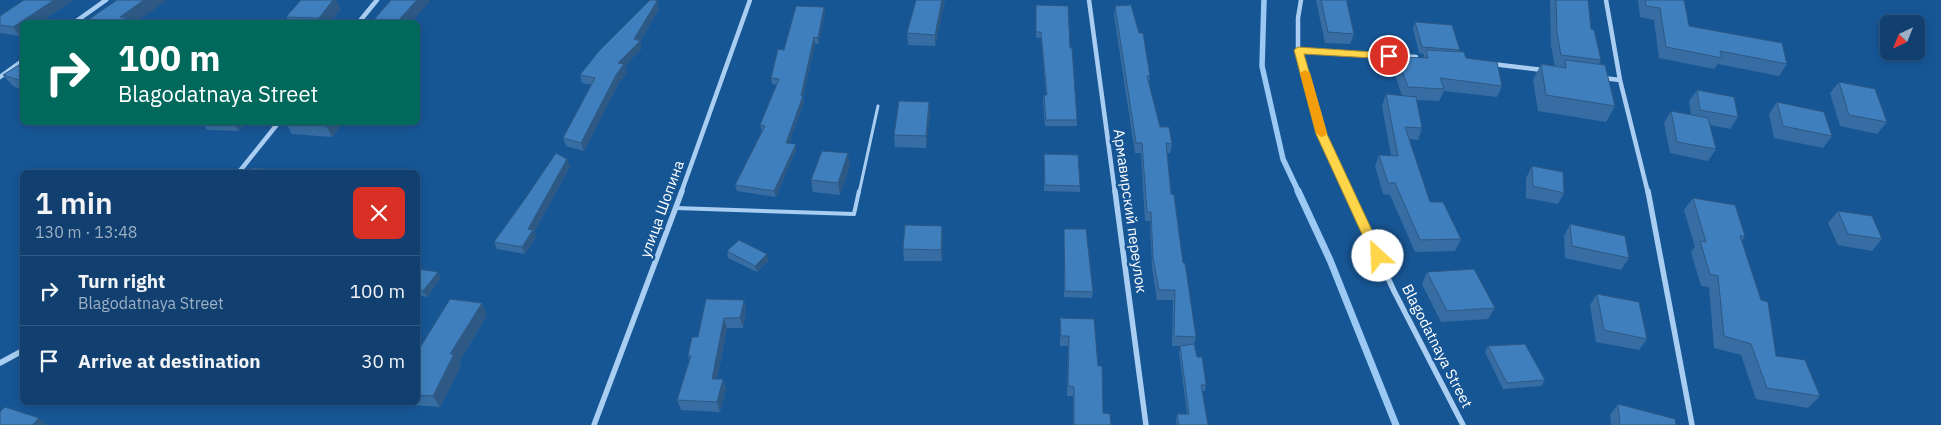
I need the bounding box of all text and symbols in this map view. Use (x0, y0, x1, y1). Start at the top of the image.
north arrow (1880, 15, 1925, 60)
map controls (1880, 15, 1925, 60)
text: 100 m (118, 35, 221, 81)
pin (1368, 35, 1410, 77)
icon: right (35, 40, 100, 105)
icon: arrive (1375, 42, 1403, 70)
text: Blagodatnaya Street (118, 79, 318, 108)
street label: Армавирский переулок (1110, 128, 1151, 294)
street label: улица Шопина (635, 158, 688, 260)
text: 1 min (35, 183, 113, 222)
button: close (353, 187, 405, 239)
text: 130 m · 13:48 (35, 222, 137, 242)
position arrow (1351, 229, 1403, 281)
text: Turn right (78, 269, 165, 293)
icon: right (35, 277, 63, 305)
text: 100 m (350, 279, 405, 303)
street label: Blagodatnaya Street (1398, 281, 1477, 411)
text: Blagodatnaya Street (78, 293, 224, 313)
icon: arrive (35, 347, 63, 375)
text: Arrive at destination (78, 349, 261, 373)
text: 30 m (361, 349, 405, 373)

